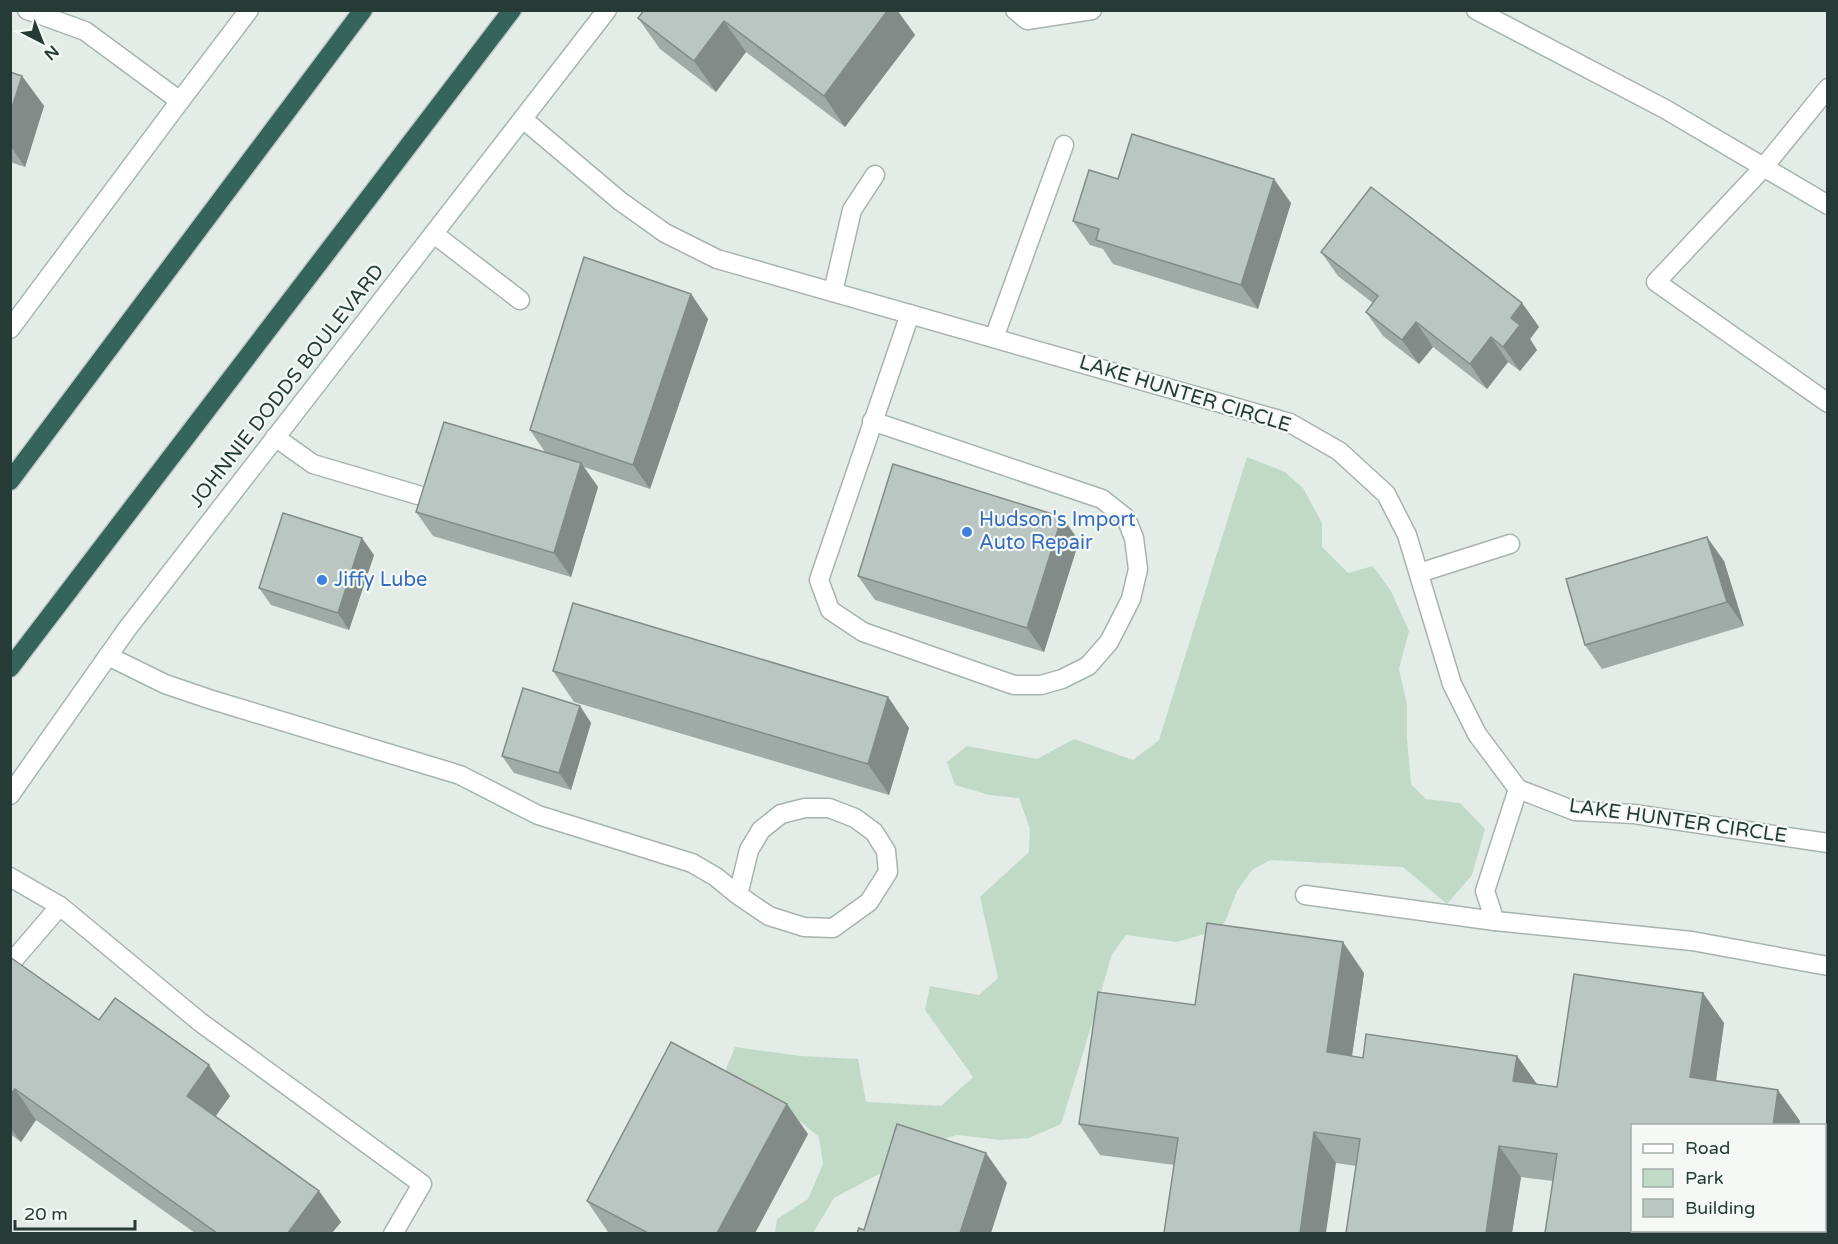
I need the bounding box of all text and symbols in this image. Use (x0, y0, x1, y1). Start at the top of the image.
north arrow (12, 12, 72, 72)
text: N (40, 41, 63, 64)
street label: JOHNNIE DODDS BOULEVARD (185, 260, 389, 512)
street label: LAKE HUNTER CIRCLE (1076, 350, 1294, 438)
place label: Hudson's Import Auto Repair (979, 508, 1136, 555)
marker: Hudson's Import Auto Repair (960, 525, 974, 539)
place label: Jiffy Lube (334, 568, 427, 592)
marker: Jiffy Lube (315, 573, 329, 587)
street label: LAKE HUNTER CIRCLE (1567, 794, 1789, 848)
legend (1631, 1124, 1826, 1232)
text: Road (1685, 1137, 1730, 1159)
text: Park (1685, 1167, 1724, 1189)
scale bar (15, 1193, 135, 1231)
text: Building (1685, 1197, 1755, 1219)
text: 20 m (24, 1203, 68, 1225)

